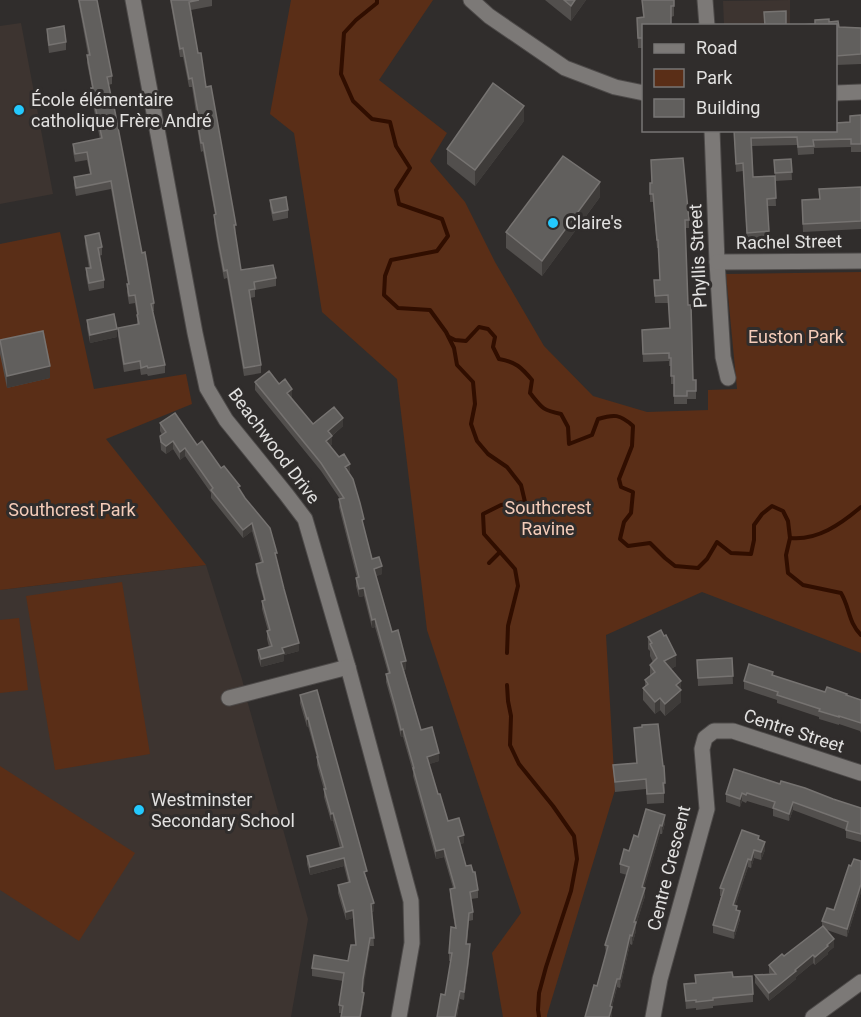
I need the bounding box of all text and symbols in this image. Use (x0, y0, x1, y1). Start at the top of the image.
legend (642, 24, 837, 132)
text: Road (696, 37, 737, 58)
text: Park (696, 67, 733, 88)
place label: École élémentaire catholique Frère André (31, 89, 212, 131)
text: Building (696, 97, 760, 118)
marker: École élémentaire catholique Frère André (12, 103, 26, 117)
street label: Phyllis Street (684, 203, 711, 309)
place label: Claire's (565, 212, 622, 233)
marker: Claire's (546, 216, 560, 230)
street label: Rachel Street (736, 230, 842, 253)
park label: Euston Park (748, 326, 845, 347)
street label: Beachwood Drive (224, 384, 325, 508)
park label: Southcrest Ravine (505, 497, 591, 539)
park label: Southcrest Park (8, 499, 137, 520)
street label: Centre Street (741, 704, 847, 757)
place label: Westminster Secondary School (151, 789, 295, 831)
marker: Westminster Secondary School (132, 803, 146, 817)
street label: Centre Crescent (643, 803, 694, 933)

